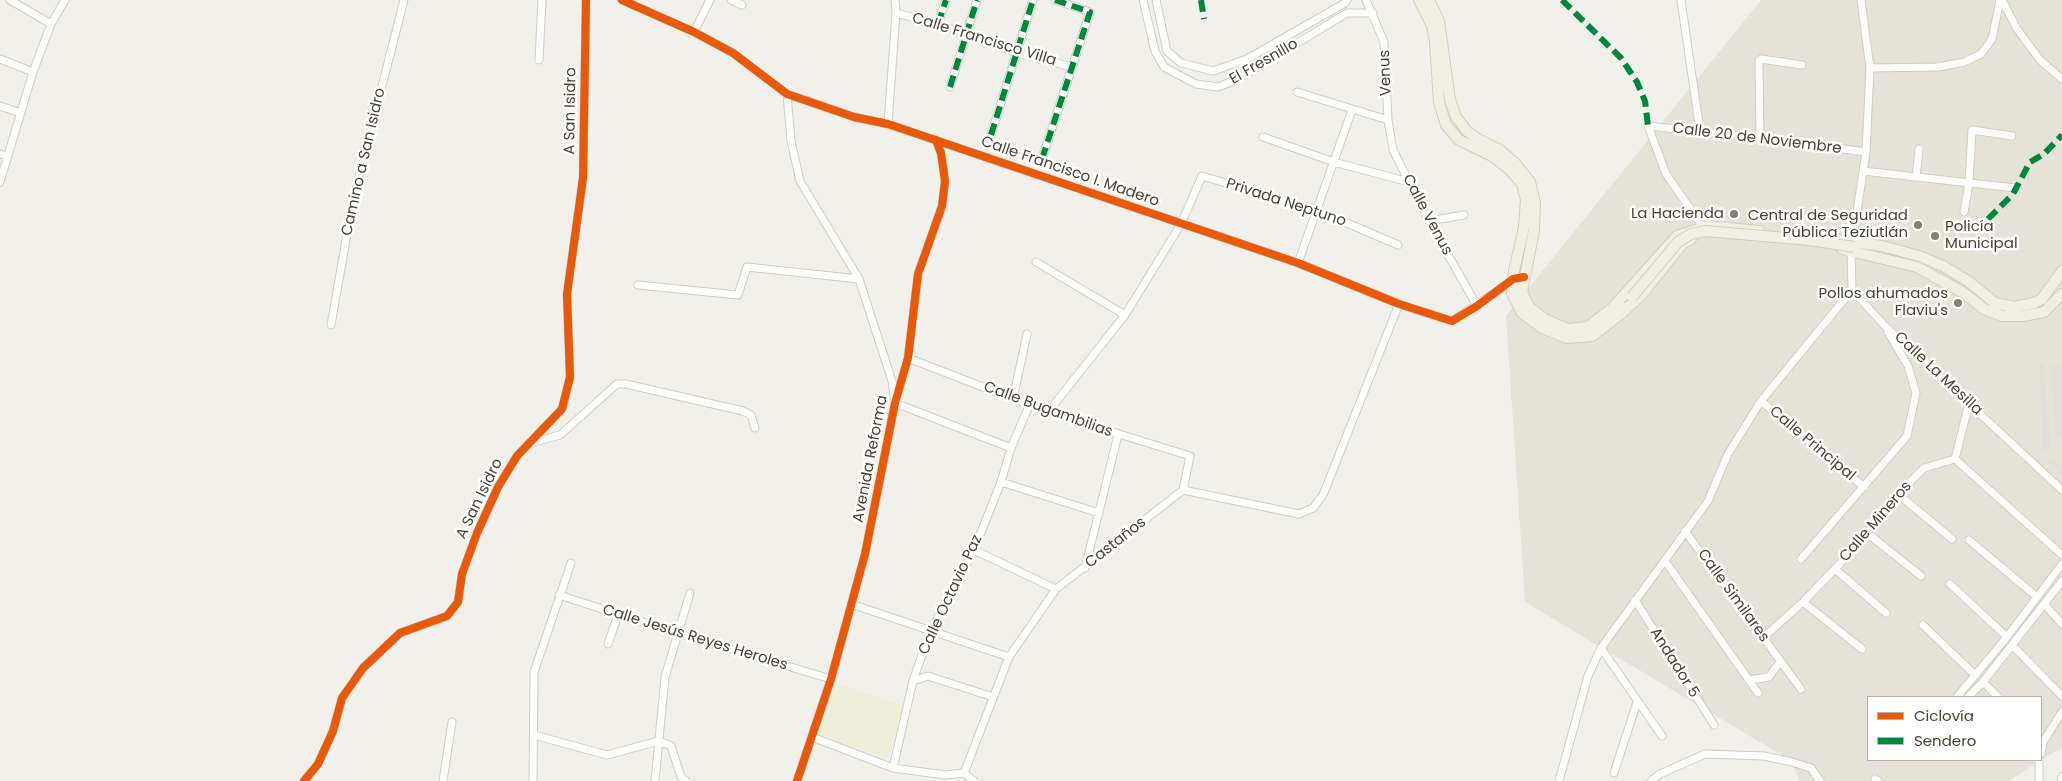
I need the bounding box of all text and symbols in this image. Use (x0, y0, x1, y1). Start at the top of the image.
street label: Calle Francisco Villa (910, 9, 1058, 71)
street label: El Fresnillo (1227, 35, 1301, 89)
street label: Venus (1376, 49, 1396, 97)
street label: A San Isidro (561, 67, 581, 155)
street label: Camino a San Isidro (338, 86, 390, 238)
street label: Calle 20 de Noviembre (1672, 120, 1842, 158)
street label: Calle Francisco I. Madero (979, 133, 1161, 211)
street label: Calle Venus (1398, 172, 1456, 258)
street label: Privada Neptuno (1224, 175, 1348, 231)
place label: La Hacienda (1631, 205, 1724, 223)
place label: Central de Seguridad Pública Teziutlán (1748, 207, 1908, 242)
marker: La Hacienda (1728, 208, 1740, 220)
place label: Policía Municipal (1945, 218, 2018, 253)
marker: Central de Seguridad Pública Teziutlán (1912, 219, 1924, 231)
marker: Policía Municipal (1929, 230, 1941, 242)
place label: Pollos ahumados Flaviu's (1818, 285, 1948, 320)
marker: Pollos ahumados Flaviu's (1952, 297, 1964, 309)
street label: Calle La Mesilla (1890, 328, 1986, 420)
street label: Calle Bugambilias (981, 378, 1115, 442)
street label: Avenida Reforma (850, 394, 892, 524)
street label: Calle Principal (1765, 403, 1859, 485)
street label: A San Isidro (453, 456, 507, 542)
street label: Calle Mineros (1836, 478, 1916, 566)
street label: Castaños (1082, 514, 1150, 572)
street label: Calle Octavio Paz (915, 532, 987, 658)
street label: Calle Similares (1693, 546, 1773, 646)
street label: Calle Jesús Reyes Heroles (600, 601, 790, 675)
street label: Andador 5 (1646, 625, 1702, 701)
legend (1867, 696, 2042, 761)
text: Ciclovía (1914, 705, 1974, 726)
text: Sendero (1914, 730, 1976, 751)

